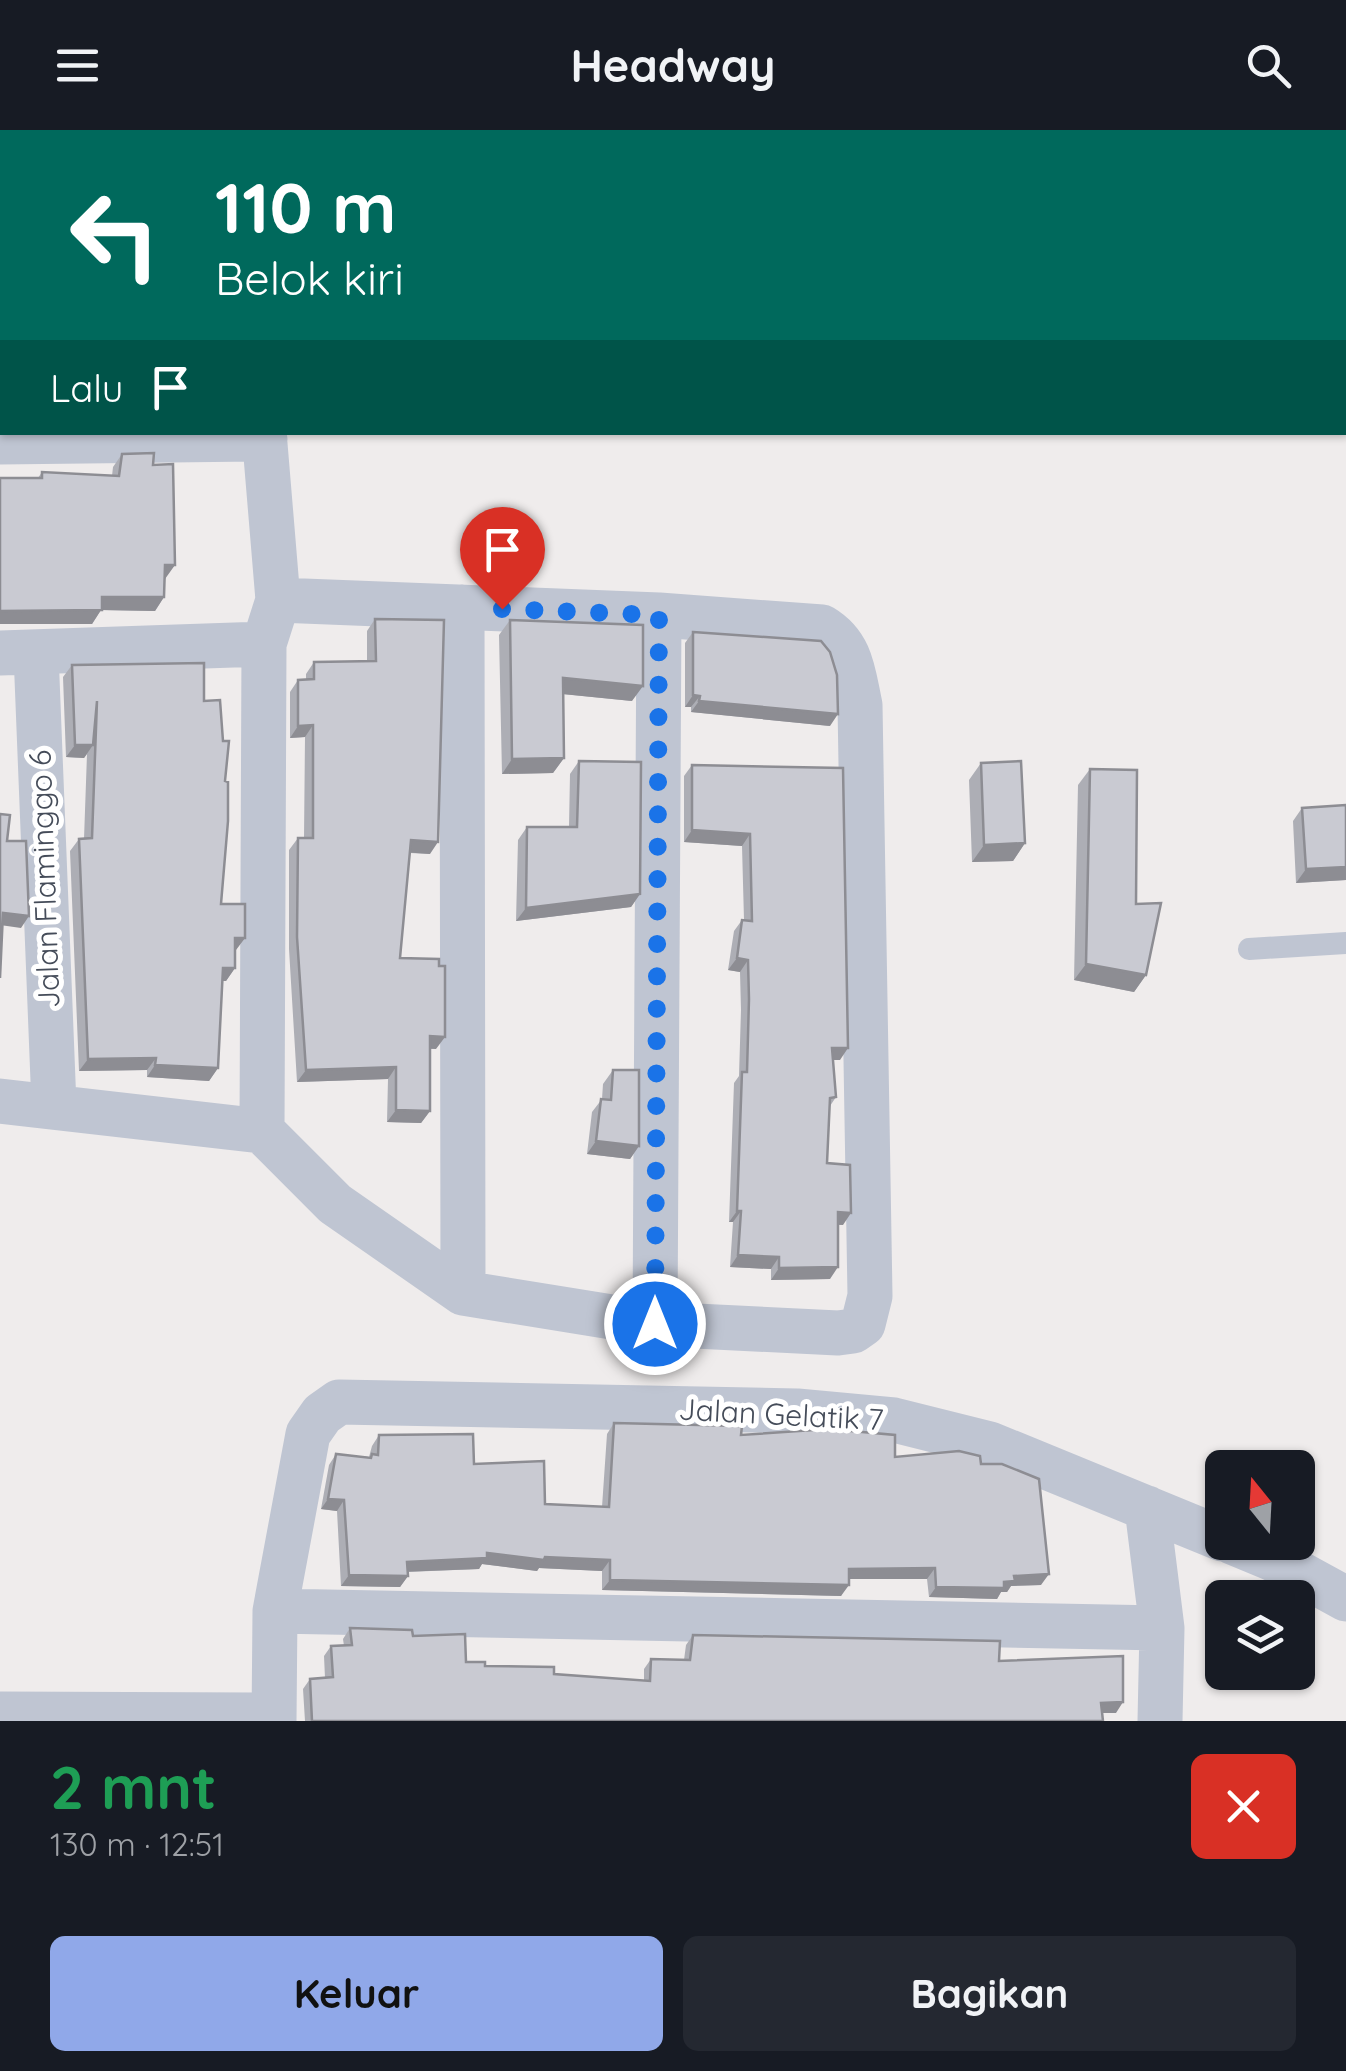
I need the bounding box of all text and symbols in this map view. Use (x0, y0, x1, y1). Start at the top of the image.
text: Headway (570, 37, 776, 93)
icon: menu (50, 38, 105, 93)
icon: search (1241, 38, 1296, 93)
text: 110 m (215, 163, 397, 251)
icon: left (50, 170, 180, 300)
text: Belok kiri (215, 250, 404, 306)
icon: arrive (143, 360, 198, 415)
text: Lalu (50, 364, 123, 412)
pin (460, 507, 545, 610)
icon: arrive (475, 522, 530, 577)
street label: Jalan Flaminggo 6 (21, 749, 67, 1009)
position arrow (603, 1272, 707, 1376)
street label: Jalan Gelatik 7 (678, 1390, 884, 1438)
north arrow (1205, 1450, 1315, 1560)
map controls (1205, 1450, 1315, 1690)
button: layers (1205, 1580, 1315, 1690)
text: 2 mnt (50, 1749, 217, 1824)
button: close (1191, 1754, 1296, 1859)
text: 130 m · 12:51 (50, 1824, 224, 1864)
button: Keluar (50, 1936, 663, 2051)
button: Bagikan (683, 1936, 1296, 2051)

